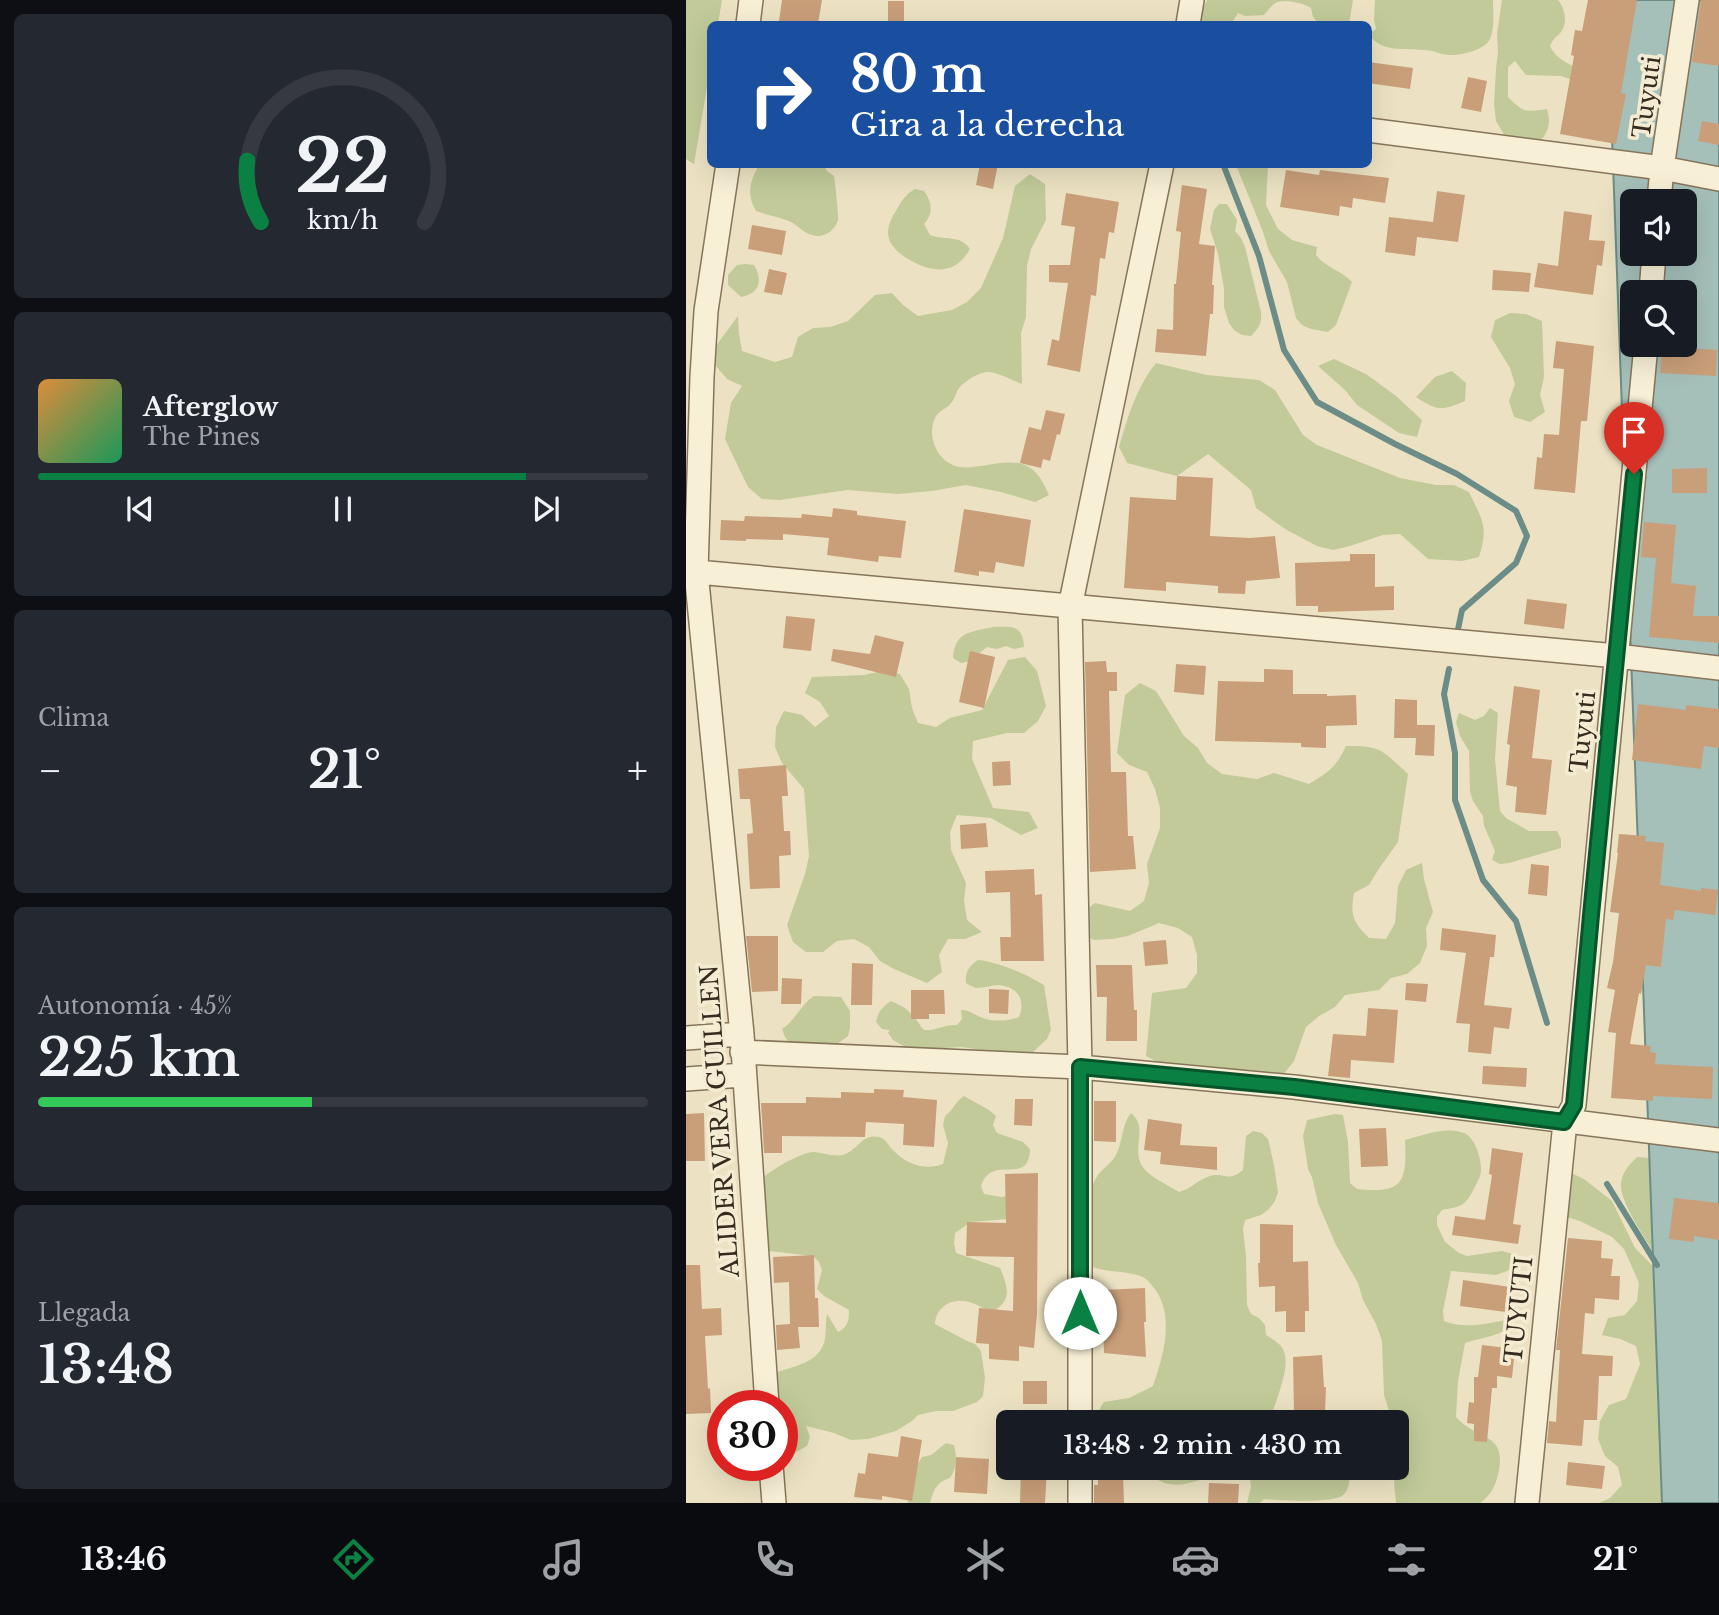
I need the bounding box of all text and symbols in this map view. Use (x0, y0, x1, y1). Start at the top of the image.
text: 80 m (850, 44, 985, 105)
icon: right (735, 49, 826, 140)
street label: Tuyuti (1626, 54, 1667, 140)
text: Gira a la derecha (850, 105, 1124, 145)
text: 22 (296, 121, 390, 212)
map controls (1620, 189, 1697, 357)
button: sound (1620, 189, 1697, 266)
text: km/h (308, 205, 378, 236)
button: search (1620, 280, 1697, 357)
text: Afterglow (143, 391, 279, 423)
pin (1604, 402, 1664, 474)
icon: arrive (1615, 413, 1653, 451)
text: The Pines (143, 423, 260, 451)
icon: previous (121, 490, 159, 528)
icon: pause (324, 490, 362, 528)
icon: next (527, 490, 565, 528)
street label: Tuyuti (1564, 689, 1601, 775)
text: Clima (38, 704, 109, 732)
text: 21° (308, 738, 381, 802)
text: − (38, 747, 62, 794)
text: + (627, 747, 648, 794)
street label: ALIDER VERA GUILLEN (694, 964, 745, 1279)
text: Autonomía · 45% (38, 992, 232, 1020)
text: 225 km (38, 1026, 240, 1090)
street label: TUYUTI (1498, 1255, 1539, 1365)
position arrow (1043, 1276, 1117, 1350)
text: Llegada (38, 1299, 130, 1327)
text: 13:48 (38, 1333, 174, 1397)
speed limit sign: 30 (707, 1390, 798, 1481)
text: 13:48 · 2 min · 430 m (1063, 1429, 1342, 1461)
icon: directions (329, 1535, 378, 1584)
icon: music (539, 1535, 588, 1584)
icon: phone (750, 1535, 799, 1584)
icon: climate (961, 1535, 1010, 1584)
icon: car (1171, 1535, 1220, 1584)
icon: filters (1382, 1535, 1431, 1584)
text: 13:46 (81, 1539, 167, 1579)
text: 21° (1593, 1539, 1638, 1579)

